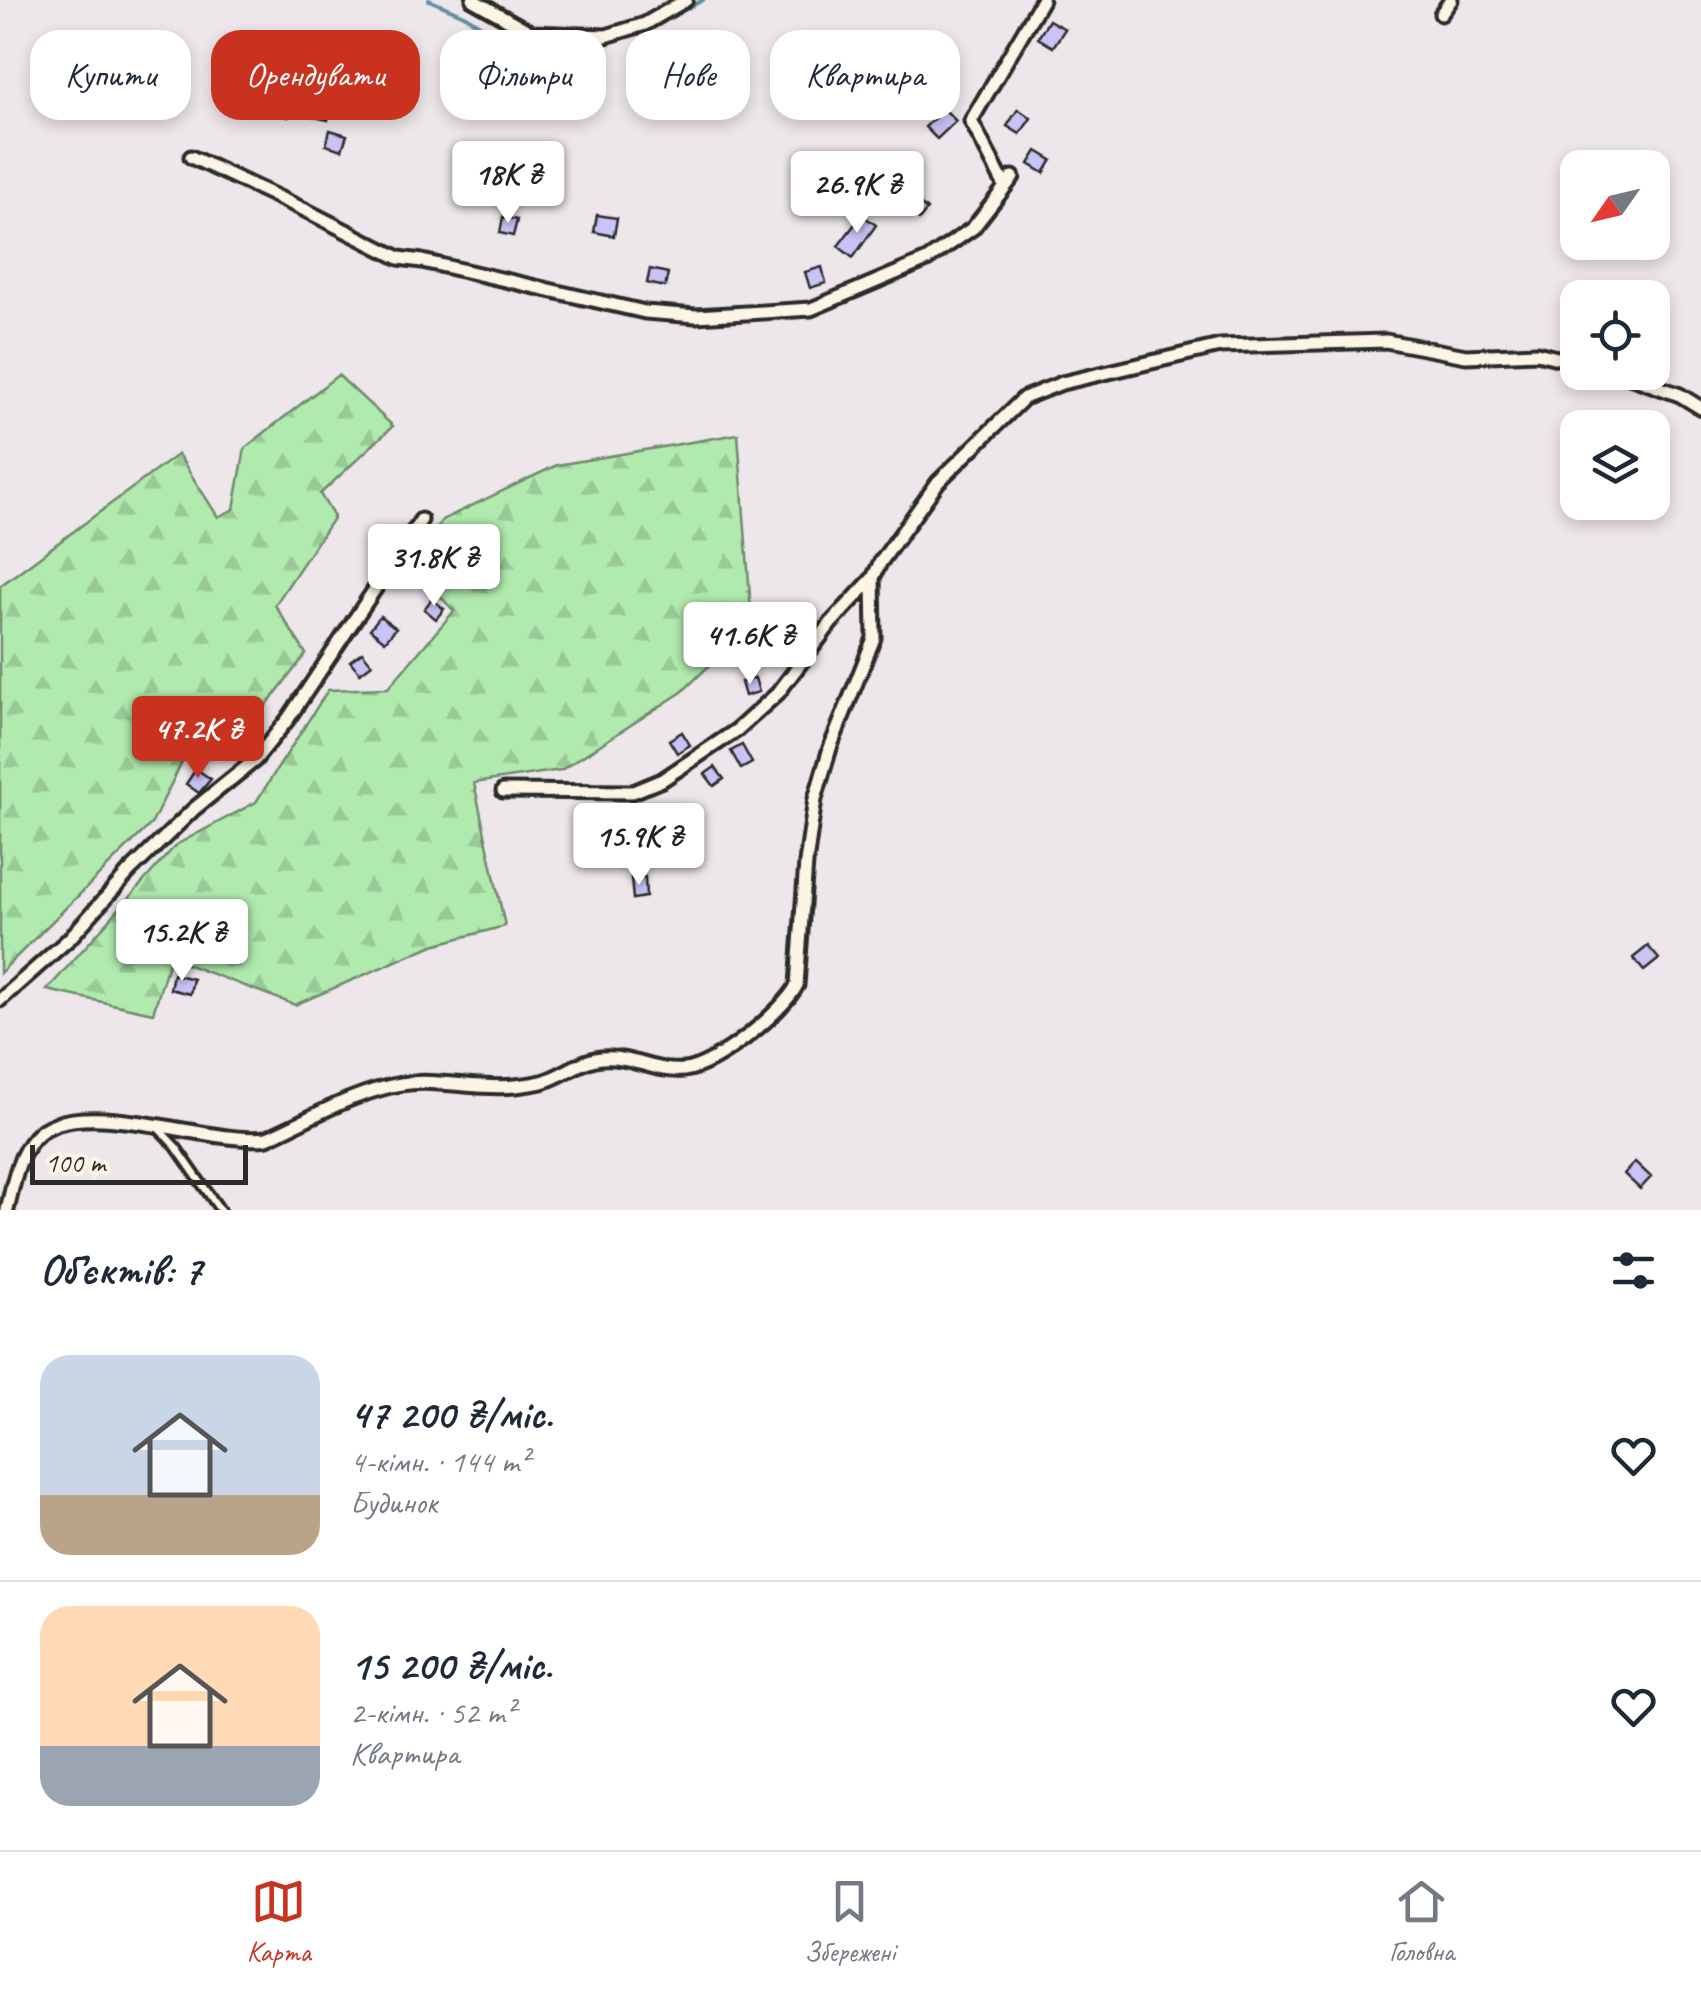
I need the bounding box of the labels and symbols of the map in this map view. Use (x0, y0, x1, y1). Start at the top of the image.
pin: 18K ₴ (438, 141, 578, 226)
north arrow (1560, 150, 1670, 260)
pin: 26.9K ₴ (765, 151, 949, 236)
pin: 31.8K ₴ (342, 524, 526, 609)
pin: 41.6K ₴ (658, 602, 842, 687)
pin: 47.2K ₴ (106, 696, 290, 781)
pin: 15.9K ₴ (547, 803, 731, 888)
pin: 15.2K ₴ (90, 899, 274, 984)
scale bar (30, 1140, 248, 1184)

